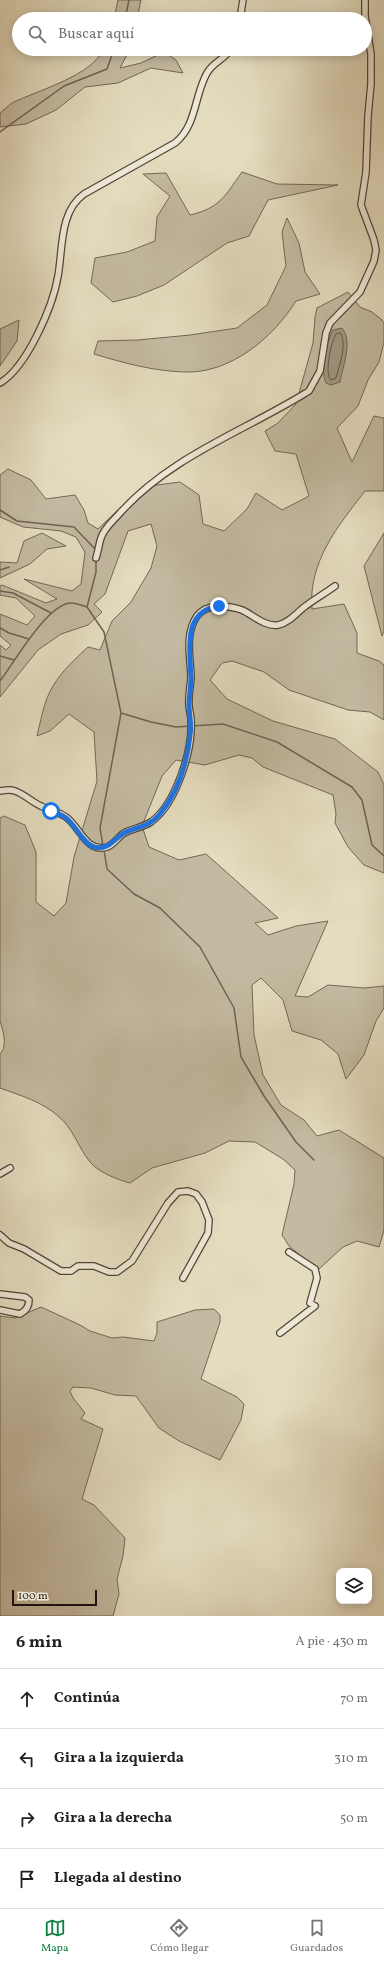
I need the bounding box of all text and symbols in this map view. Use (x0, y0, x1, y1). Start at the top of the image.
search box (12, 12, 372, 56)
icon: search (26, 23, 48, 45)
text: Buscar aquí (58, 24, 134, 45)
route end (210, 597, 228, 615)
route start (42, 802, 60, 820)
map controls (336, 1568, 372, 1604)
button: layers (336, 1568, 372, 1604)
scale bar (12, 1588, 97, 1607)
text: 100 m (18, 1589, 48, 1604)
text: 6 min (16, 1631, 62, 1654)
text: A pie · 430 m (295, 1633, 368, 1651)
icon: ahead (16, 1688, 38, 1710)
text: Continúa (54, 1688, 120, 1709)
text: 70 m (340, 1690, 368, 1708)
icon: left (16, 1748, 38, 1770)
text: Gira a la izquierda (54, 1748, 184, 1769)
text: 310 m (334, 1750, 368, 1768)
icon: right (16, 1808, 38, 1830)
text: Gira a la derecha (54, 1808, 172, 1829)
text: 50 m (340, 1810, 368, 1828)
icon: arrive (16, 1868, 38, 1890)
text: Llegada al destino (54, 1868, 182, 1889)
tab: Mapa (41, 1917, 68, 1956)
tab: Cómo llegar (150, 1917, 209, 1956)
tab: Guardados (290, 1917, 343, 1956)

